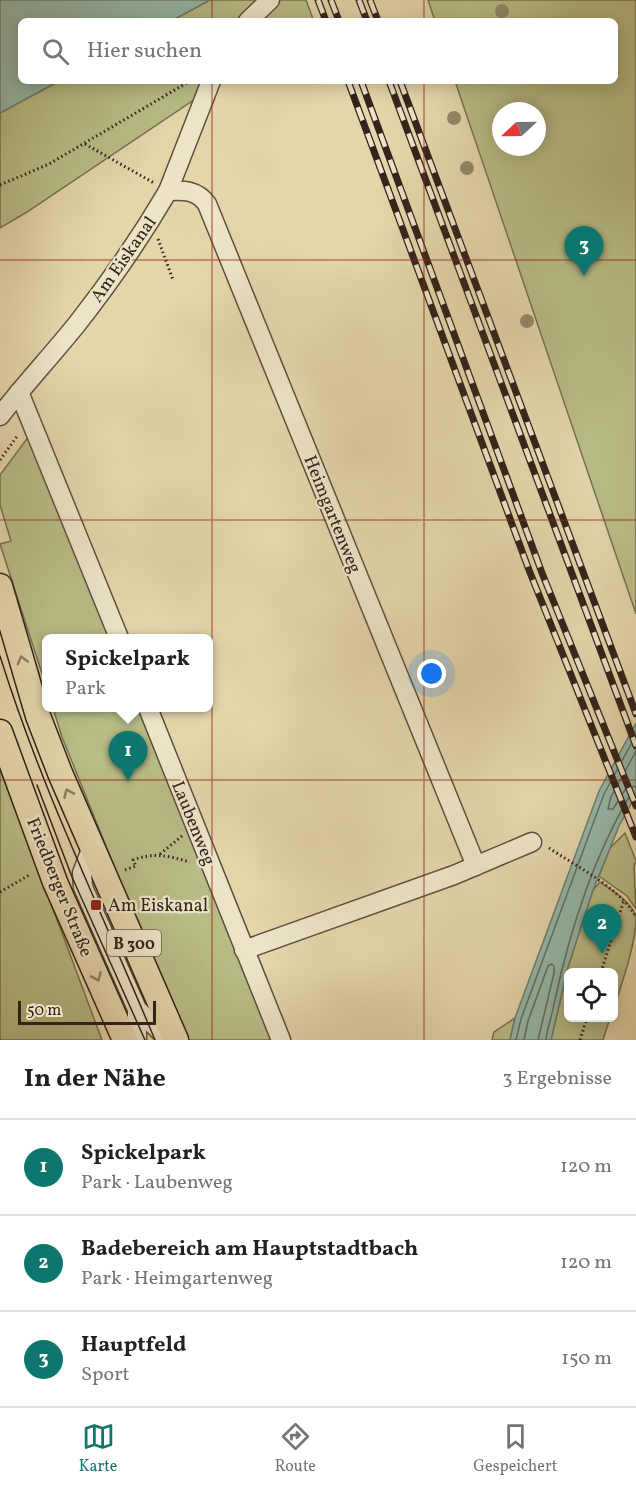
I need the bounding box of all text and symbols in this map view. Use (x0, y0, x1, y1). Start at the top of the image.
search box (18, 18, 618, 84)
icon: search (39, 35, 72, 68)
text: Hier suchen (87, 36, 202, 67)
north arrow (492, 102, 546, 156)
street label: Am Eiskanal (85, 212, 163, 308)
pin: 3 (564, 226, 604, 276)
street label: Heimgartenweg (297, 452, 367, 577)
popup (42, 634, 213, 712)
text: Spickelpark (65, 644, 190, 675)
one-way arrow (17, 655, 29, 666)
your location (417, 659, 446, 688)
text: Park (65, 675, 106, 703)
pin: 1 (108, 732, 148, 781)
street label: Laubenweg (164, 778, 221, 870)
one-way arrow (64, 789, 76, 800)
street label: Friedberger Straße (19, 814, 98, 961)
place label: Am Eiskanal (108, 894, 208, 919)
marker: Am Eiskanal (89, 898, 103, 912)
pin: 2 (582, 904, 622, 954)
road number: B 300 (107, 930, 161, 956)
map controls (564, 968, 618, 1022)
button: locate (564, 968, 618, 1022)
one-way arrow (90, 970, 102, 981)
scale bar (18, 998, 156, 1026)
text: 50 m (27, 1000, 61, 1022)
text: In der Nähe (24, 1061, 166, 1097)
text: 3 Ergebnisse (502, 1065, 612, 1093)
text: Spickelpark (81, 1138, 206, 1169)
text: 1 (39, 1153, 48, 1181)
text: 120 m (560, 1153, 612, 1181)
text: Park · Laubenweg (81, 1169, 233, 1197)
text: Badebereich am Hauptstadtbach (81, 1234, 418, 1265)
text: 2 (38, 1249, 49, 1277)
text: 120 m (560, 1249, 612, 1277)
text: Park · Heimgartenweg (81, 1265, 273, 1293)
text: Hauptfeld (81, 1330, 186, 1361)
text: 3 (38, 1345, 49, 1373)
text: 150 m (561, 1345, 612, 1373)
text: Sport (81, 1361, 130, 1389)
tab: Karte (79, 1420, 117, 1478)
tab: Route (275, 1420, 316, 1478)
tab: Gespeichert (473, 1420, 557, 1478)

